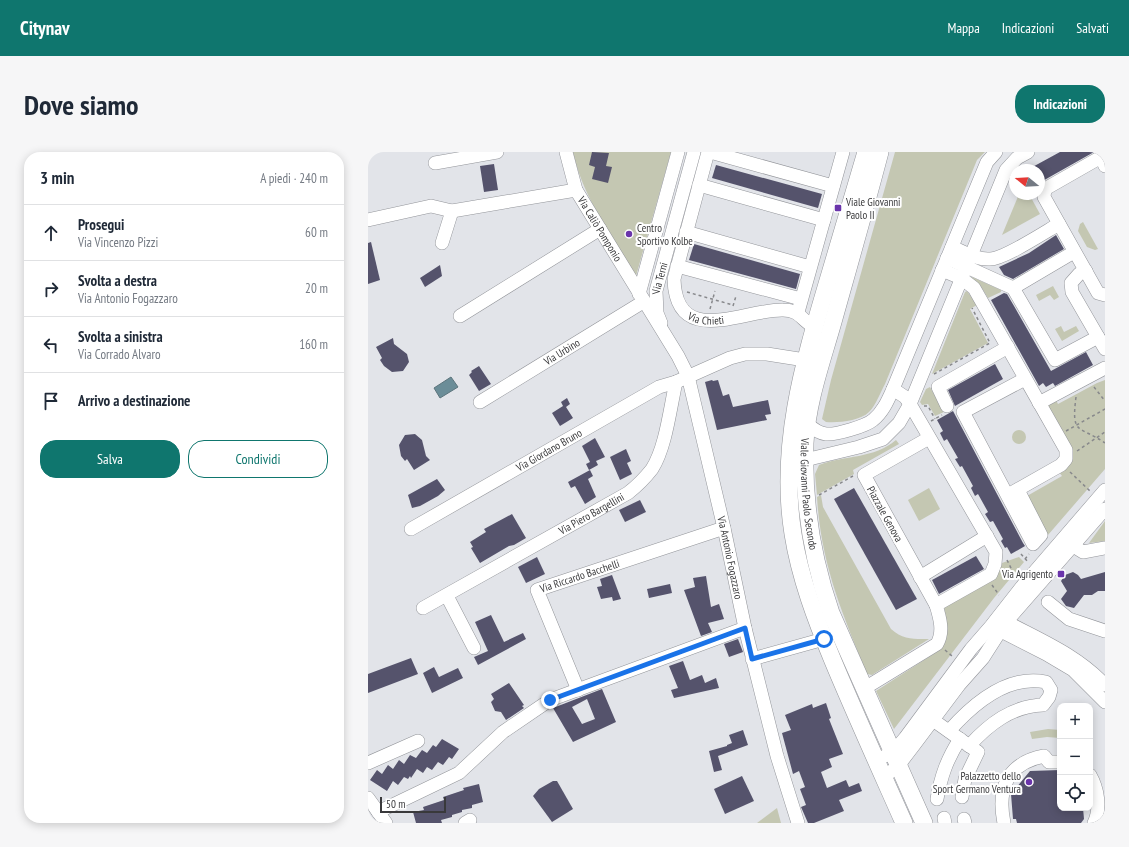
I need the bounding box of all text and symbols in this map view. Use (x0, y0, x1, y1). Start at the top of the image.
text: Citynav (20, 16, 70, 40)
text: Mappa (948, 19, 980, 37)
text: Indicazioni (1002, 19, 1054, 37)
text: Salvati (1076, 19, 1109, 37)
button: Indicazioni (1015, 85, 1105, 123)
text: Dove siamo (24, 86, 139, 123)
north arrow (1009, 164, 1045, 200)
text: 3 min (40, 167, 74, 189)
text: A piedi · 240 m (260, 170, 328, 187)
street label: Via Caliò Pomponio (574, 193, 625, 264)
place label: Viale Giovanni Paolo II (845, 195, 900, 222)
marker: Viale Giovanni Paolo II (833, 203, 843, 213)
text: Prosegui (78, 215, 124, 234)
place label: Centro Sportivo Kolbe (637, 221, 693, 248)
icon: ahead (40, 222, 62, 244)
text: 60 m (305, 224, 328, 241)
marker: Centro Sportivo Kolbe (624, 229, 634, 239)
text: Via Vincenzo Pizzi (78, 234, 158, 251)
street label: Via Terni (649, 261, 671, 295)
text: Svolta a destra (78, 271, 157, 290)
icon: right (40, 278, 62, 300)
text: 20 m (305, 280, 328, 297)
text: Via Antonio Fogazzaro (78, 290, 178, 307)
street label: Via Chieti (684, 308, 725, 328)
text: Svolta a sinistra (78, 327, 163, 346)
icon: left (40, 334, 62, 356)
street label: Via Urbino (540, 335, 583, 369)
text: 160 m (299, 336, 328, 353)
text: Via Corrado Alvaro (78, 346, 161, 363)
icon: arrive (40, 390, 62, 412)
text: Arrivo a destinazione (78, 391, 191, 410)
street label: Via Giordano Bruno (513, 426, 585, 475)
street label: Viale Giovanni Paolo Secondo (798, 436, 821, 551)
button: Salva (40, 440, 180, 478)
button: Condividi (188, 440, 328, 478)
street label: Piazzale Genova (864, 484, 906, 544)
street label: Via Piero Bargellini (555, 490, 627, 538)
street label: Via Antonio Fogazzaro (714, 514, 746, 601)
street label: Via Riccardo Bacchelli (537, 556, 621, 596)
place label: Via Agrigento (1001, 567, 1053, 581)
marker: Via Agrigento (1056, 569, 1066, 579)
route start (815, 630, 833, 648)
route end (541, 691, 559, 709)
map controls (1057, 703, 1093, 811)
button: + (1057, 703, 1093, 739)
button: − (1057, 739, 1093, 775)
place label: Palazzetto dello Sport Germano Ventura (933, 769, 1021, 796)
button: locate (1057, 775, 1093, 811)
marker: Palazzetto dello Sport Germano Ventura (1024, 777, 1034, 787)
scale bar (380, 795, 446, 814)
text: 50 m (386, 797, 405, 811)

